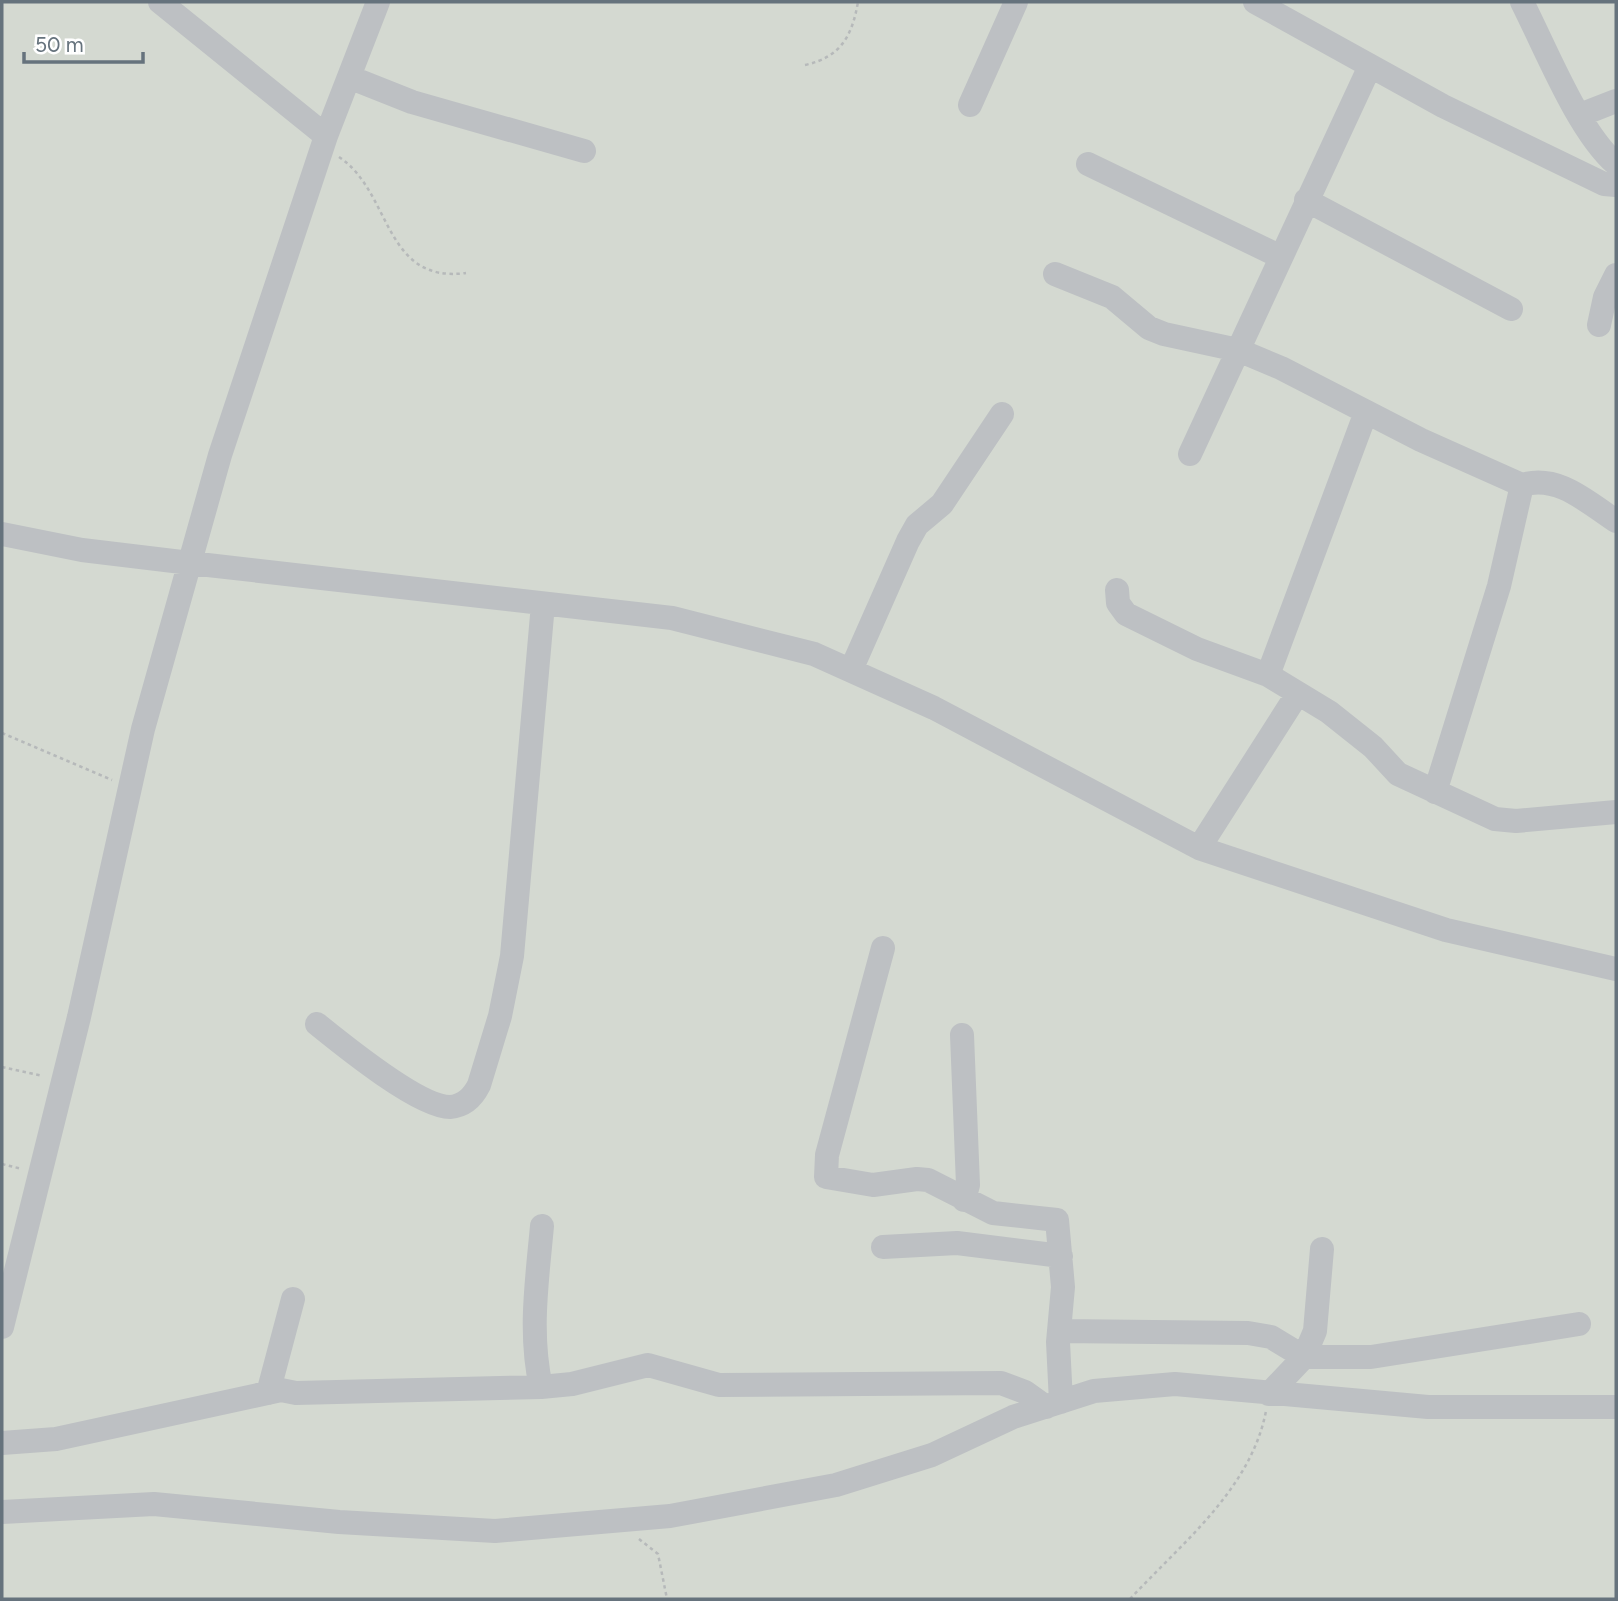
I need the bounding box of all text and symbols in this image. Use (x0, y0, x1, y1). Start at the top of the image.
scale bar (24, 21, 144, 65)
text: 50 m (35, 32, 84, 57)

